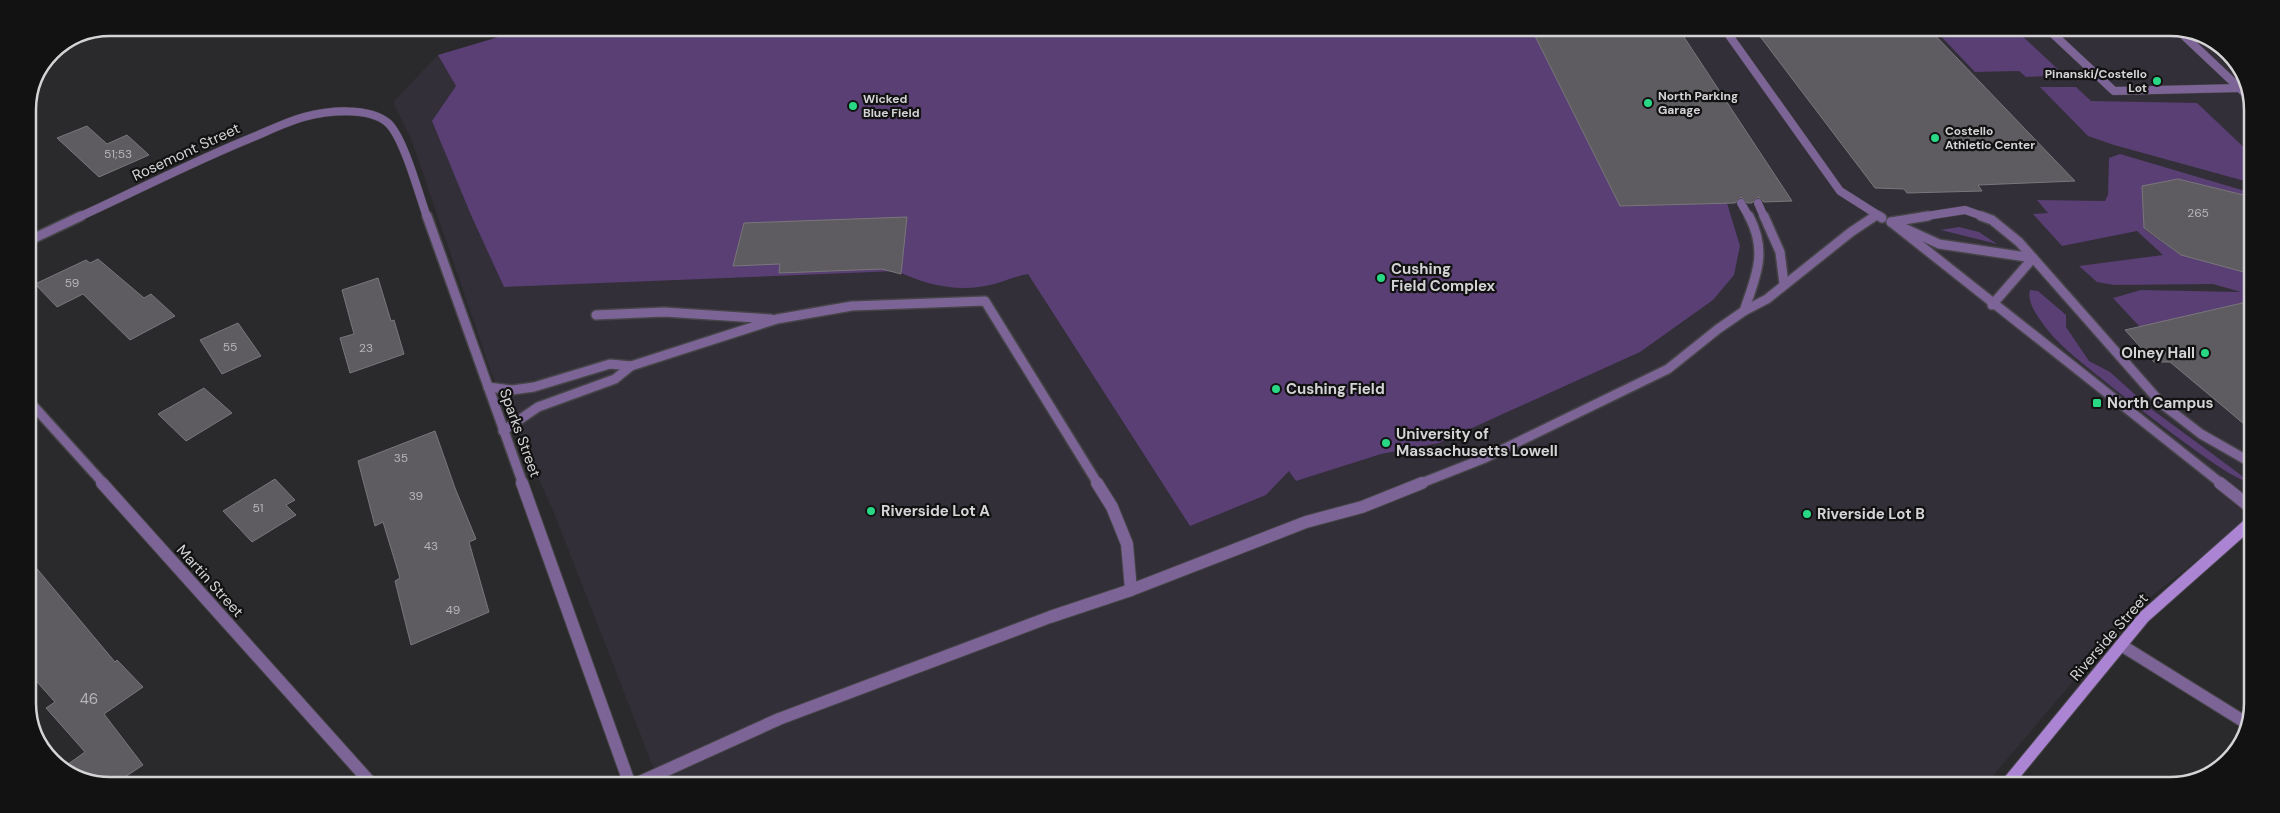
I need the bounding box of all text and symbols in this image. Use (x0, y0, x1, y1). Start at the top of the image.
place label: Pinanski/Costello Lot (2045, 66, 2147, 96)
marker: Pinanski/Costello Lot (2151, 75, 2163, 87)
place label: North Parking Garage (1658, 88, 1738, 118)
place label: Wicked Blue Field (863, 91, 920, 121)
marker: North Parking Garage (1642, 97, 1654, 109)
marker: Wicked Blue Field (847, 100, 859, 112)
street label: Rosemont Street (129, 118, 243, 186)
place label: Costello Athletic Center (1945, 123, 2035, 153)
marker: Costello Athletic Center (1929, 132, 1941, 144)
house number: 51;53 (104, 146, 132, 162)
house number: 265 (2187, 205, 2209, 221)
place label: Cushing Field Complex (1391, 259, 1496, 296)
marker: Cushing Field Complex (1375, 272, 1387, 284)
house number: 59 (65, 275, 79, 291)
house number: 55 (223, 339, 237, 355)
house number: 23 (359, 340, 373, 356)
place label: Olney Hall (2121, 343, 2195, 363)
marker: Olney Hall (2199, 347, 2211, 359)
place label: Cushing Field (1286, 379, 1385, 399)
marker: Cushing Field (1270, 383, 1282, 395)
street label: Sparks Street (495, 386, 545, 480)
place label: North Campus (2107, 393, 2214, 413)
marker: North Campus (2091, 397, 2103, 409)
place label: University of Massachusetts Lowell (1396, 424, 1558, 461)
marker: University of Massachusetts Lowell (1380, 437, 1392, 449)
house number: 35 (394, 450, 408, 466)
house number: 39 (409, 488, 423, 504)
house number: 51 (252, 500, 264, 516)
place label: Riverside Lot A (881, 501, 990, 521)
place label: Riverside Lot B (1817, 504, 1925, 524)
marker: Riverside Lot A (865, 505, 877, 517)
marker: Riverside Lot B (1801, 508, 1813, 520)
house number: 43 (424, 538, 438, 554)
street label: Martin Street (172, 541, 248, 622)
street label: Riverside Street (2065, 589, 2153, 685)
house number: 49 (446, 602, 460, 618)
house number: 46 (80, 689, 98, 709)

